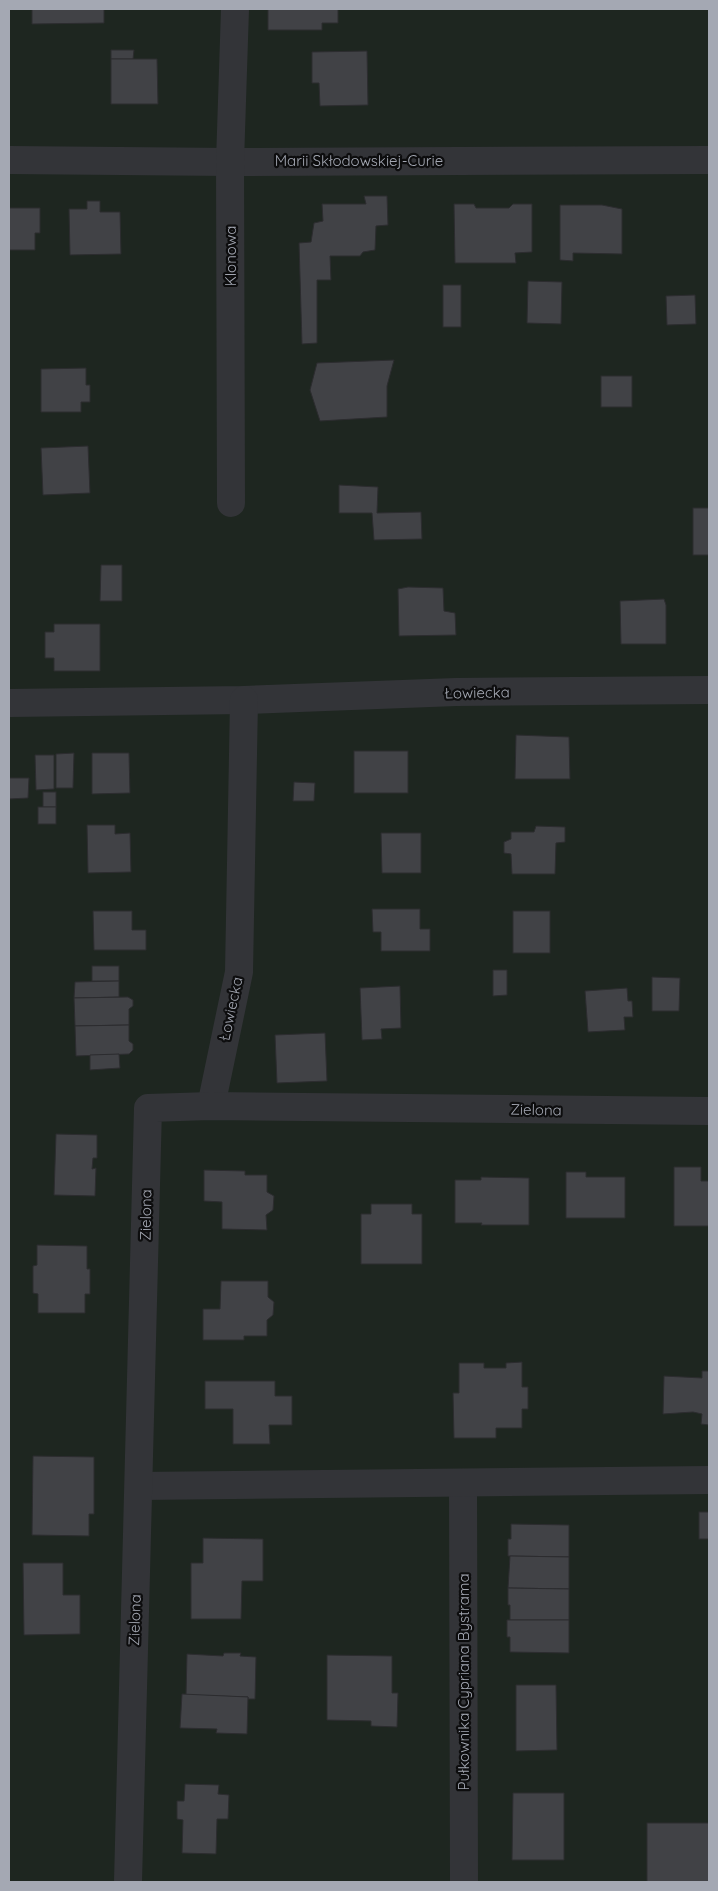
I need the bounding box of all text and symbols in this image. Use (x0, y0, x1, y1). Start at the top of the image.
street label: Marii Skłodowskiej-Curie (275, 151, 443, 170)
street label: Klonowa (221, 226, 240, 286)
street label: Łowiecka (444, 682, 510, 703)
street label: Łowiecka (214, 975, 247, 1043)
street label: Zielona (510, 1100, 562, 1119)
street label: Zielona (136, 1189, 155, 1241)
street label: Pułkownika Cypriana Bystrama (454, 1574, 473, 1790)
street label: Zielona (124, 1594, 145, 1646)

